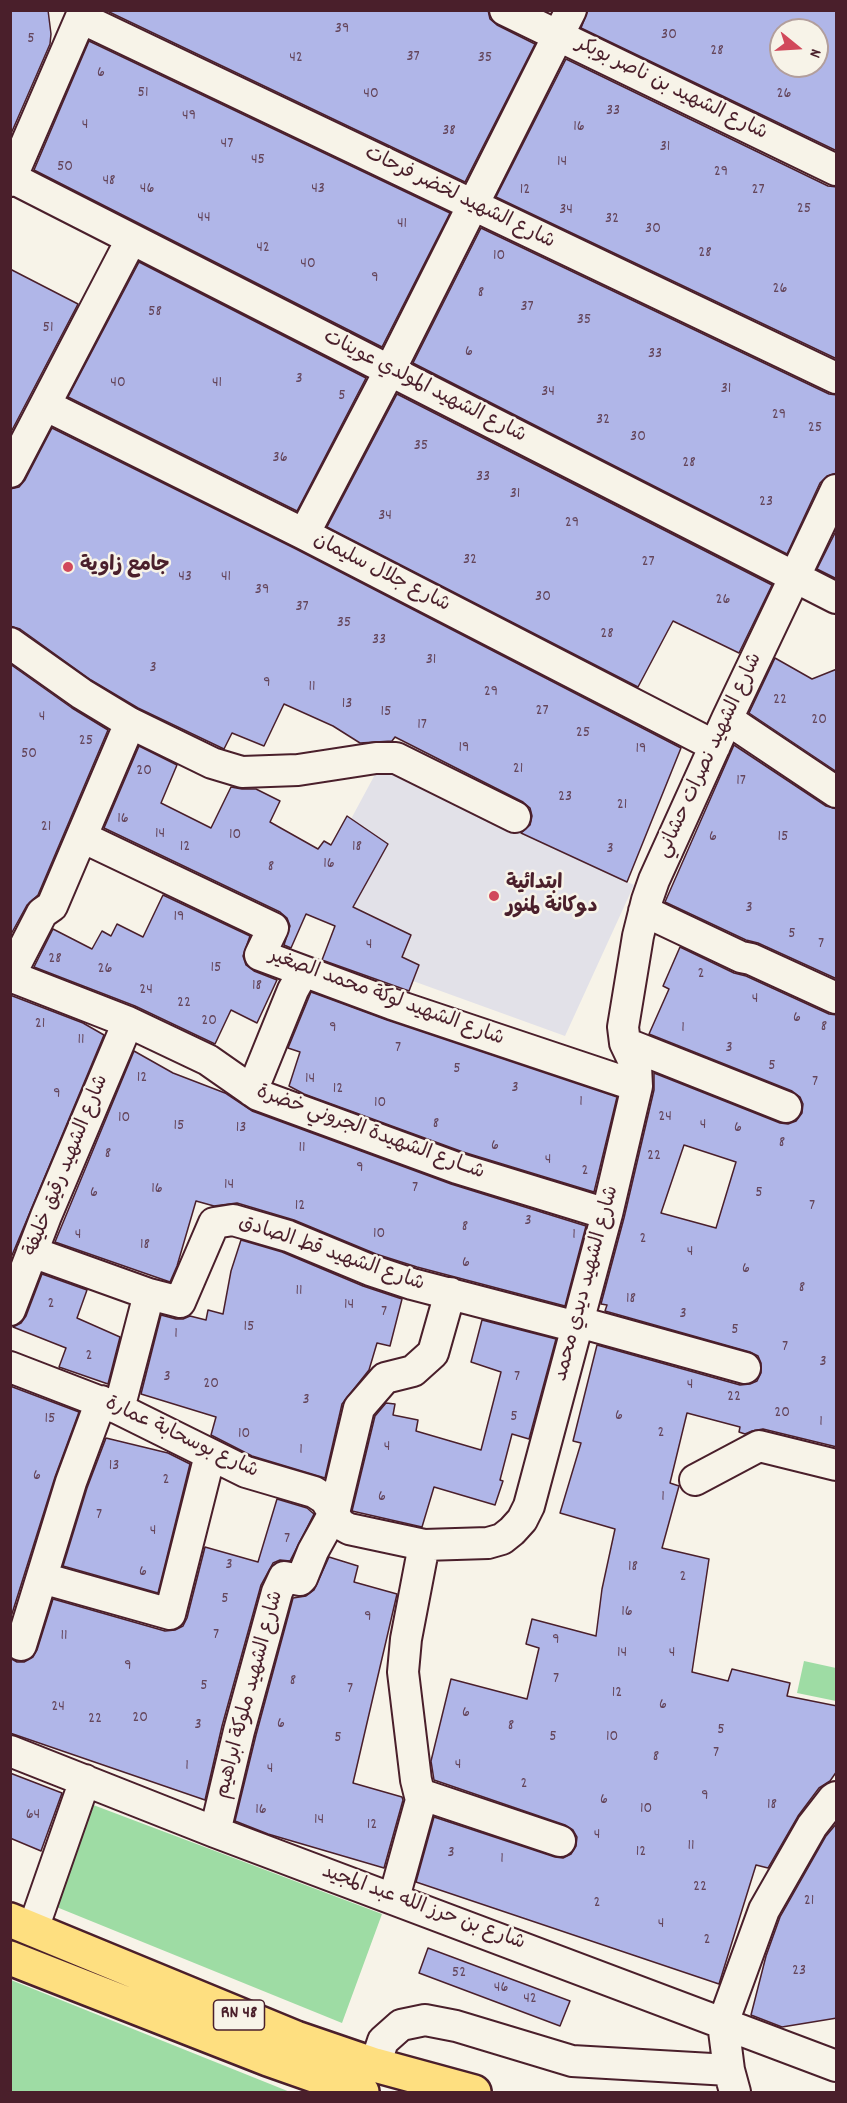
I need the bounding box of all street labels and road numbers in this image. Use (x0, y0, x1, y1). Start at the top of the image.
street label: شارع الشهيد بن ناصر بوبكر (571, 33, 771, 147)
street label: شارع الشهيد لخضر فرحات (360, 142, 558, 256)
street label: شارع الشهيد المولدي عوينات (319, 326, 529, 450)
street label: شارع جلال سليمان (309, 529, 453, 619)
street label: شارع الشهيد نصرات حشاني (653, 650, 769, 862)
street label: شارع الشهيد لوكة محمد الصغير (265, 945, 507, 1053)
street label: شارع الشهيد رقيق خليفة (21, 1072, 115, 1260)
street label: شــارع الشهيدة الجروني خضرة (253, 1081, 487, 1187)
street label: شارع الشهيد ديدي محمد (550, 1184, 626, 1384)
street label: شارع الشهيد قط الصادق (235, 1212, 427, 1298)
street label: شارع بوسحابة عمارة (101, 1393, 261, 1485)
street label: شارع الشهيد ملوكة ابراهيم (212, 1589, 290, 1801)
street label: شارع بن حرز الله عبد المجيد (318, 1861, 528, 1957)
road number: RN 48 (214, 2000, 264, 2030)

